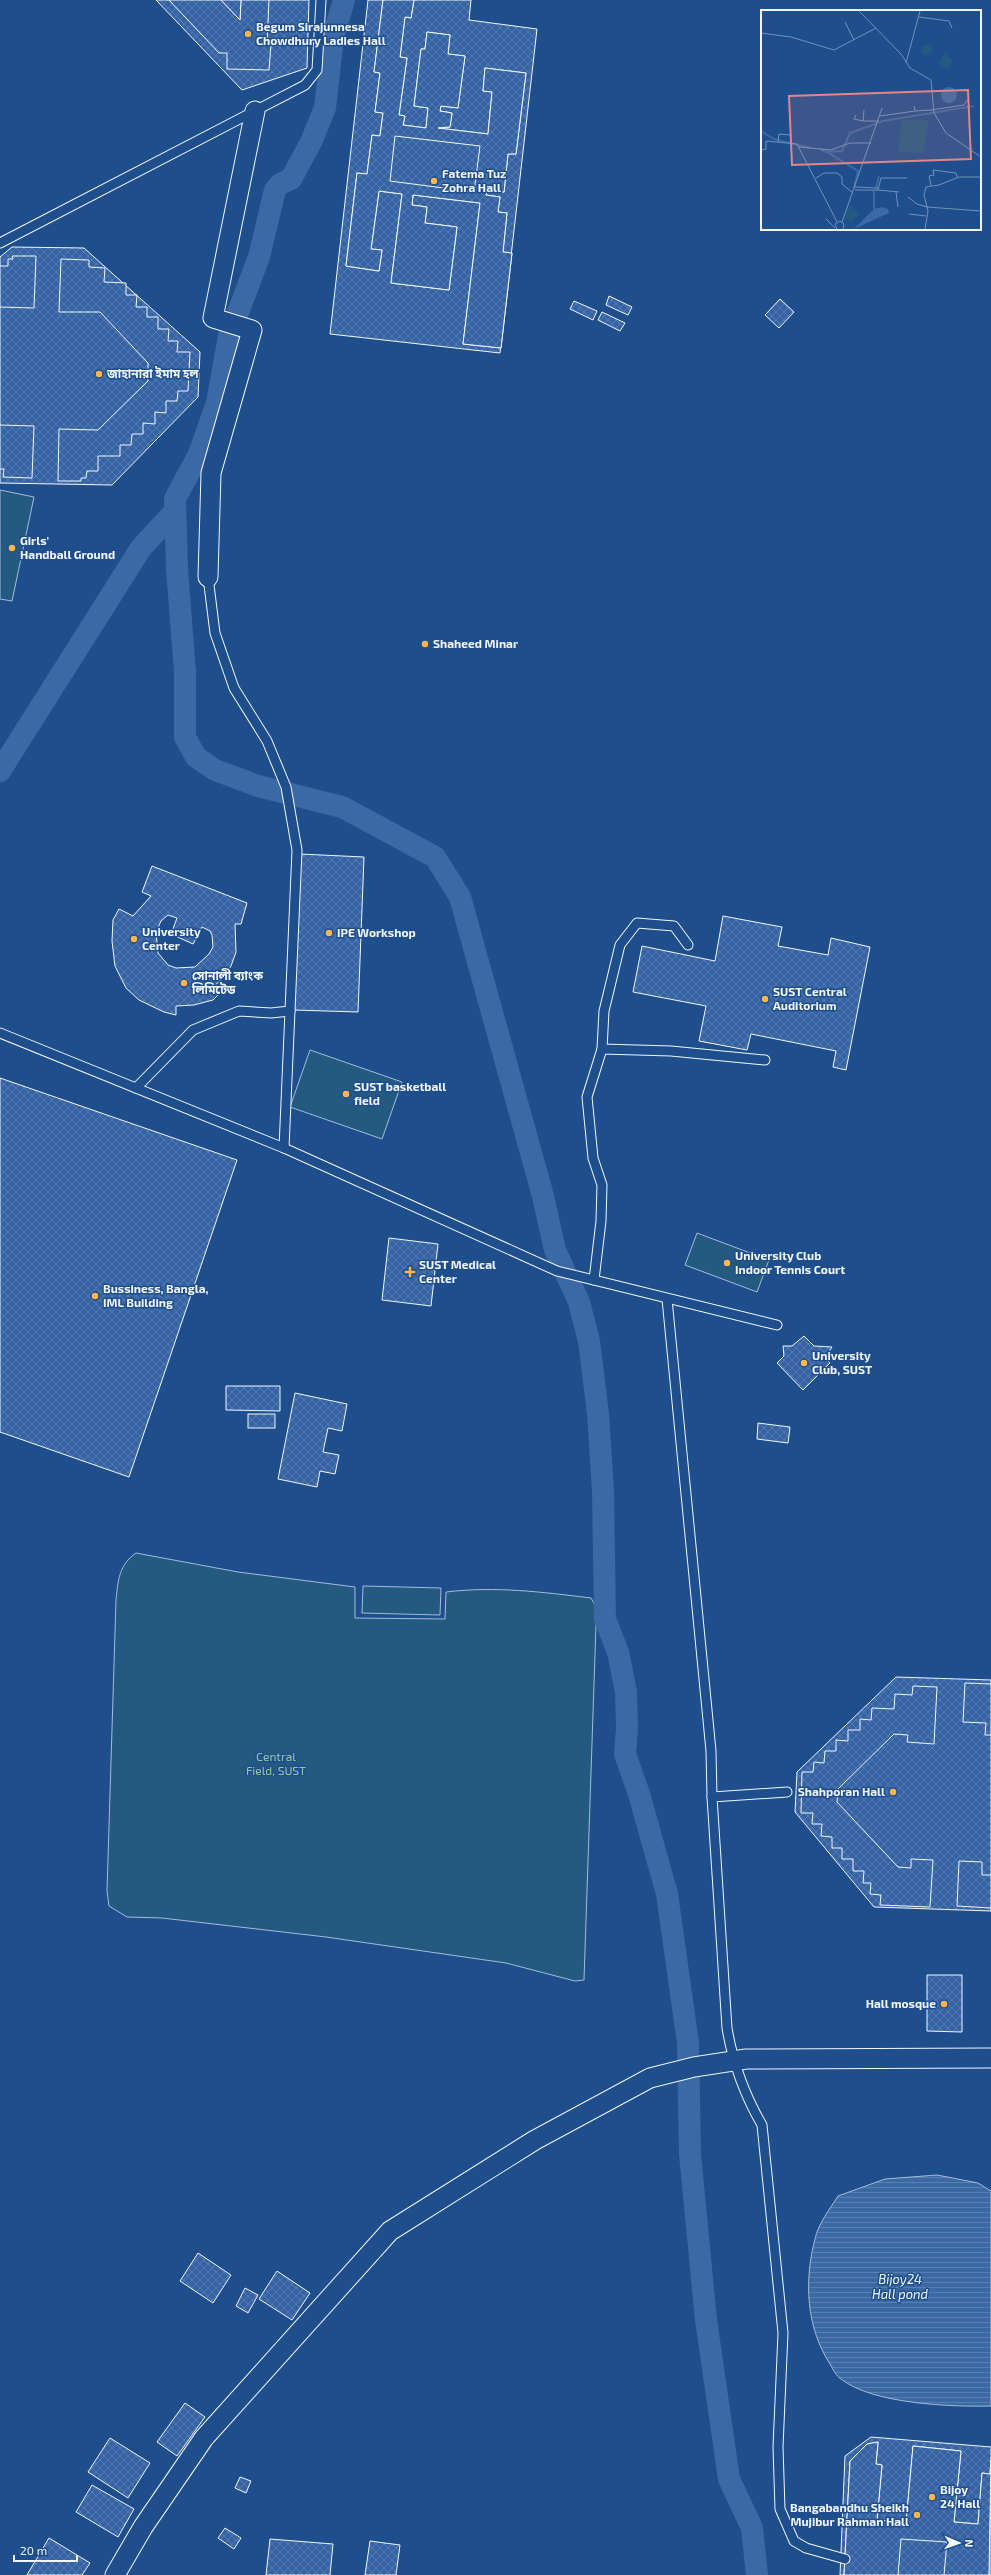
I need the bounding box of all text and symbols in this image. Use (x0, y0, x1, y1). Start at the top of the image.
inset map (761, 10, 981, 230)
place label: Begum Sirajunnesa Chowdhury Ladies Hall (256, 19, 386, 48)
marker: Begum Sirajunnesa Chowdhury Ladies Hall (243, 29, 253, 39)
place label: Fatema Tuz Zohra Hall (442, 166, 506, 194)
marker: Fatema Tuz Zohra Hall (429, 176, 439, 186)
place label: জাহানারা ইমাম হল (106, 366, 199, 380)
marker: জাহানারা ইমাম হল (94, 369, 104, 379)
place label: Girls' Handball Ground (20, 533, 115, 561)
marker: Girls' Handball Ground (7, 543, 17, 553)
place label: Shaheed Minar (433, 636, 518, 650)
marker: Shaheed Minar (420, 639, 430, 649)
place label: University Center (142, 924, 201, 952)
place label: IPE Workshop (337, 925, 416, 939)
marker: IPE Workshop (324, 928, 334, 938)
marker: University Center (129, 934, 139, 944)
place label: সোনালী ব্যাংক লিমিটেড (191, 968, 263, 996)
marker: সোনালী ব্যাংক লিমিটেড (179, 978, 189, 988)
place label: SUST Central Auditorium (773, 984, 847, 1012)
marker: SUST Central Auditorium (760, 994, 770, 1004)
place label: SUST basketball field (354, 1079, 446, 1107)
marker: SUST basketball field (341, 1089, 351, 1099)
place label: University Club Indoor Tennis Court (735, 1248, 845, 1276)
place label: SUST Medical Center (419, 1257, 496, 1285)
marker: University Club Indoor Tennis Court (722, 1258, 732, 1268)
marker: SUST Medical Center (404, 1266, 416, 1278)
place label: Bussiness, Bangla, IML Building (103, 1281, 209, 1309)
marker: Bussiness, Bangla, IML Building (90, 1291, 100, 1301)
place label: University Club, SUST (812, 1348, 873, 1376)
marker: University Club, SUST (799, 1358, 809, 1368)
park label: Central Field, SUST (246, 1749, 306, 1777)
place label: Shahporan Hall (798, 1784, 885, 1798)
marker: Shahporan Hall (888, 1787, 898, 1797)
place label: Hall mosque (866, 1996, 936, 2010)
marker: Hall mosque (939, 1999, 949, 2009)
water label: Bijoy24 Hall pond (872, 2271, 929, 2302)
place label: Bijoy 24 Hall (940, 2482, 980, 2510)
marker: Bijoy 24 Hall (927, 2492, 937, 2502)
place label: Bangabandhu Sheikh Mujibur Rahman Hall (790, 2500, 909, 2529)
marker: Bangabandhu Sheikh Mujibur Rahman Hall (912, 2510, 922, 2520)
north arrow (939, 2523, 979, 2563)
scale bar (14, 2537, 77, 2563)
text: N (963, 2539, 976, 2548)
text: 20 m (20, 2543, 47, 2557)

